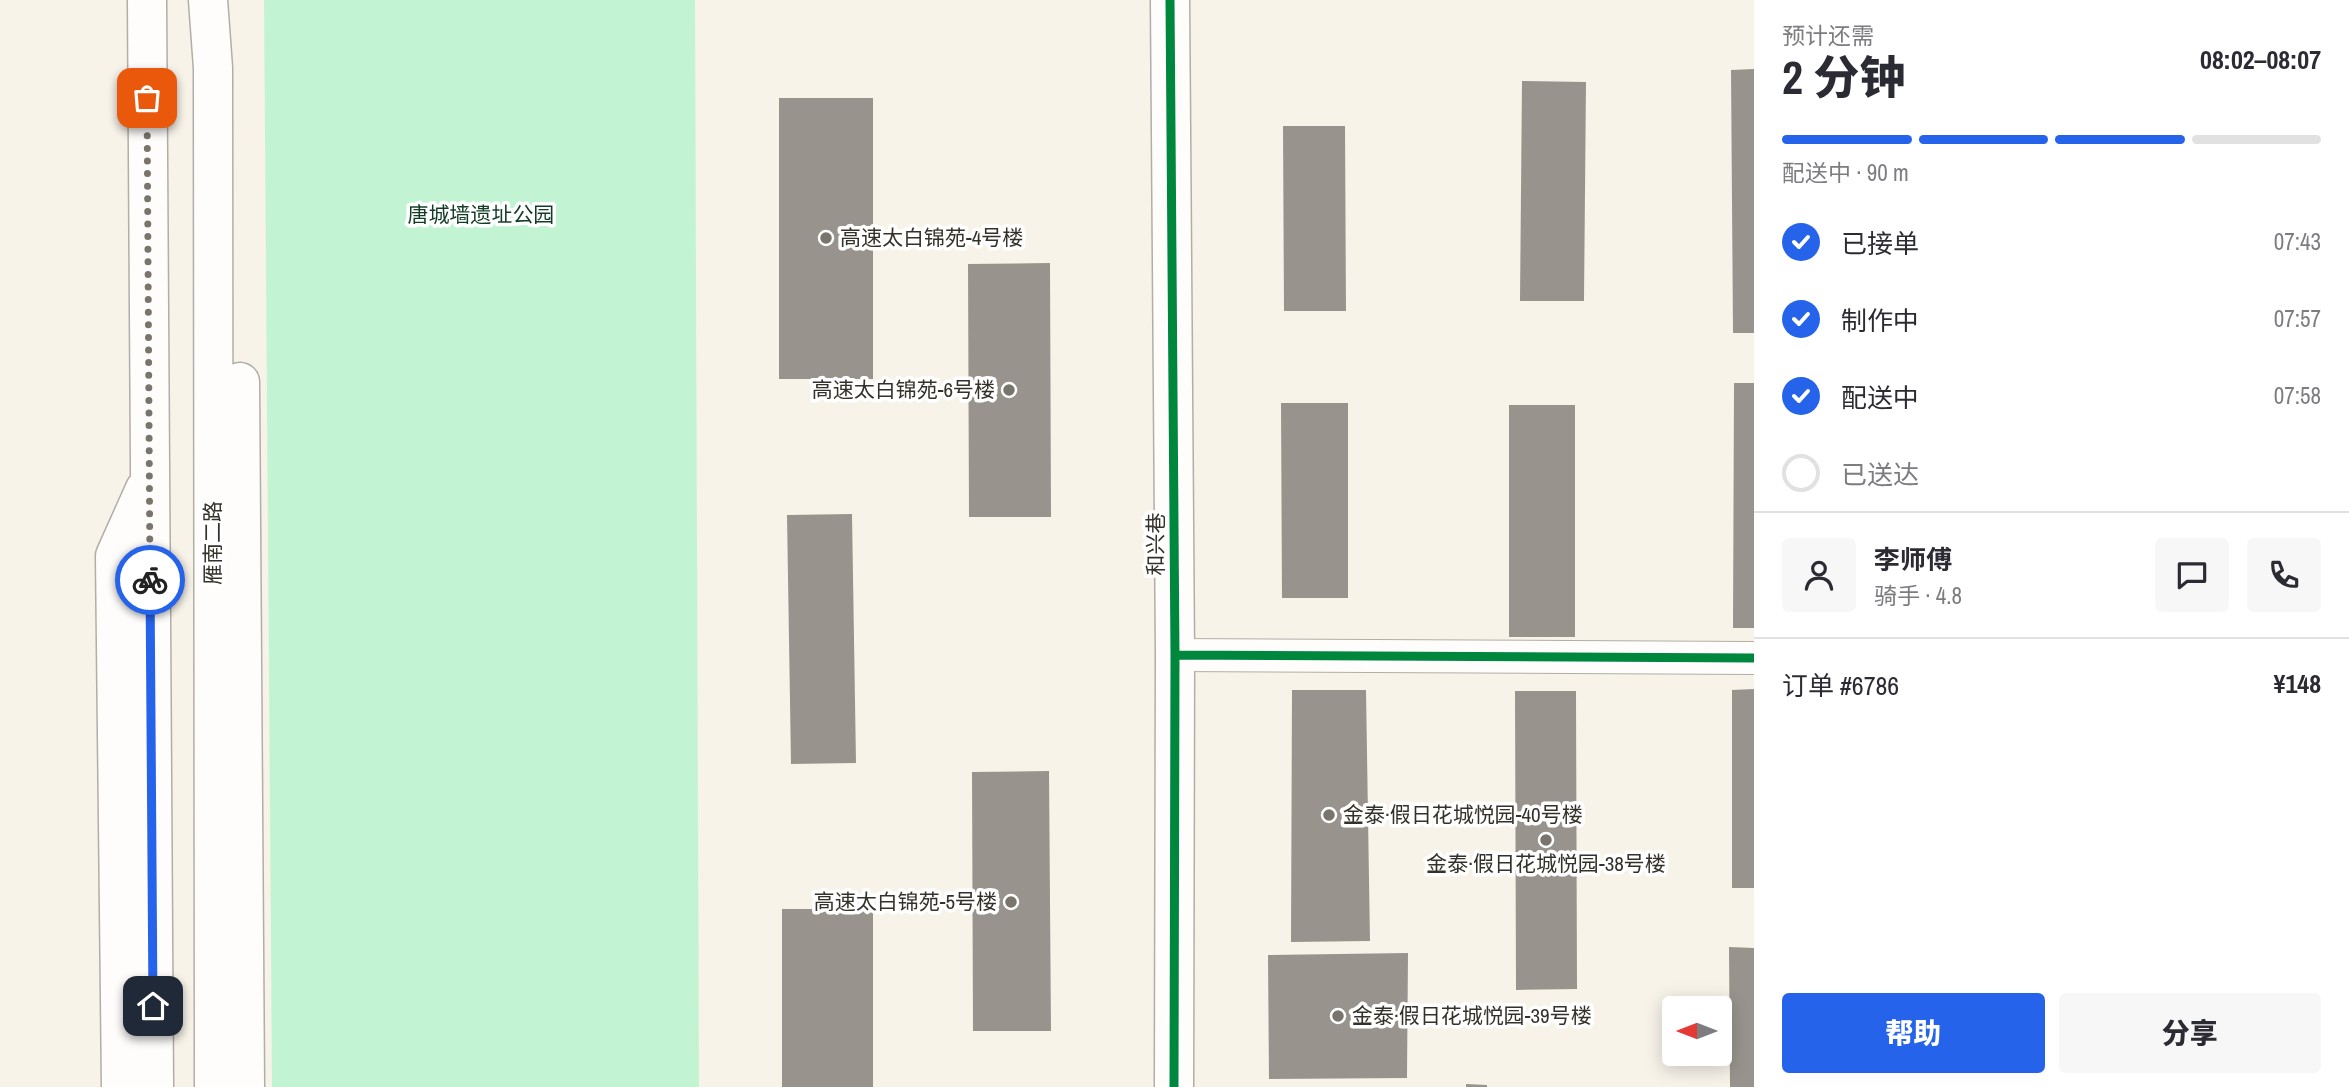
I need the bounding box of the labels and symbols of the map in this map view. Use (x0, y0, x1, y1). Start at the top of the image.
pin (117, 68, 177, 128)
park label: 唐城墙遗址公园 (408, 200, 555, 229)
place label: 高速太白锦苑-4号楼 (840, 223, 1023, 252)
marker: 高速太白锦苑-4号楼 (818, 230, 834, 246)
place label: 高速太白锦苑-6号楼 (812, 375, 995, 404)
marker: 高速太白锦苑-6号楼 (1001, 382, 1017, 398)
street label: 雁南二路 (198, 501, 227, 585)
street label: 和兴巷 (1141, 513, 1170, 576)
courier (115, 545, 185, 615)
place label: 金泰·假日花城悦园-40号楼 (1343, 800, 1583, 829)
marker: 金泰·假日花城悦园-40号楼 (1321, 807, 1337, 823)
marker: 金泰·假日花城悦园-38号楼 (1538, 832, 1554, 848)
place label: 金泰·假日花城悦园-38号楼 (1426, 849, 1666, 878)
place label: 高速太白锦苑-5号楼 (814, 887, 997, 916)
marker: 高速太白锦苑-5号楼 (1003, 894, 1019, 910)
pin (123, 976, 183, 1036)
north arrow (1662, 996, 1732, 1066)
place label: 金泰·假日花城悦园-39号楼 (1352, 1001, 1592, 1030)
marker: 金泰·假日花城悦园-39号楼 (1330, 1008, 1346, 1024)

